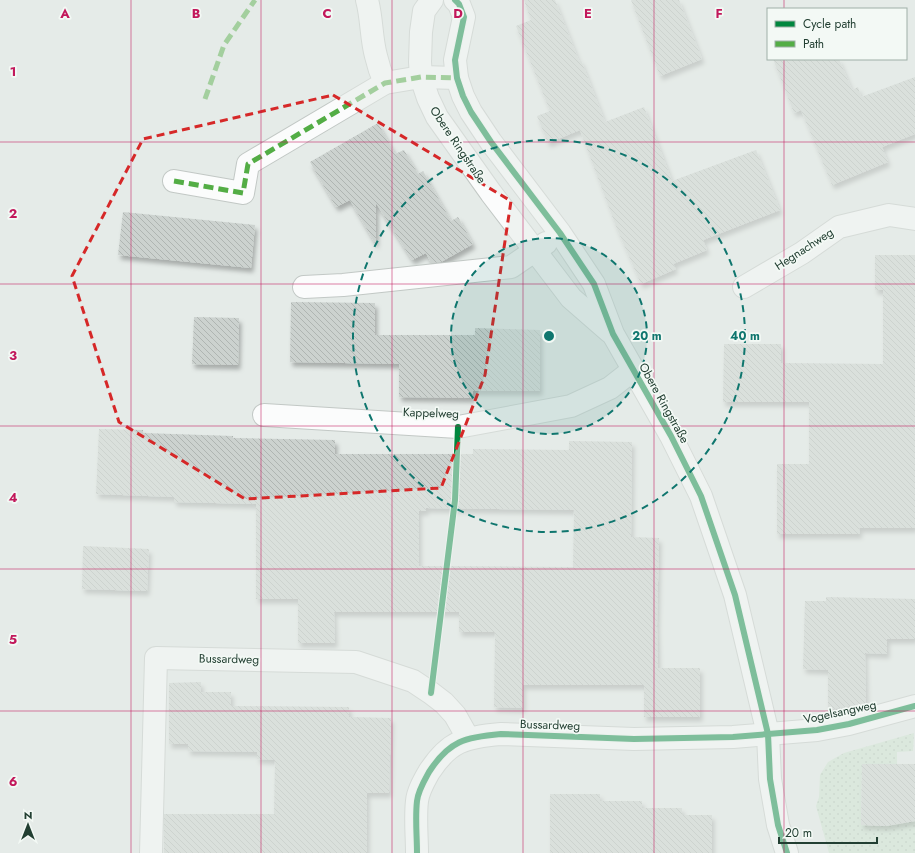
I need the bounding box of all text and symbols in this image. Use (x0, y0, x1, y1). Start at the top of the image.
text: A (59, 4, 70, 23)
text: B (192, 4, 201, 23)
text: C (322, 4, 332, 23)
text: D (453, 4, 463, 23)
text: E (584, 4, 592, 23)
text: F (715, 4, 723, 23)
legend (767, 8, 907, 60)
text: Cycle path (803, 15, 856, 33)
text: Path (803, 35, 824, 53)
text: 1 (10, 62, 16, 81)
street label: Obere Ringstraße (425, 103, 491, 187)
text: 2 (9, 204, 17, 223)
street label: Hegnachweg (771, 223, 837, 275)
text: 20 m (632, 327, 662, 345)
text: 40 m (730, 327, 760, 345)
centre of rings (542, 329, 556, 343)
text: 3 (9, 346, 17, 365)
street label: Obere Ringstraße (634, 359, 694, 447)
street label: Kappelweg (403, 403, 459, 423)
text: 4 (8, 488, 18, 507)
text: 5 (9, 630, 17, 649)
street label: Bussardweg (199, 649, 259, 669)
street label: Vogelsangweg (802, 695, 878, 729)
street label: Bussardweg (520, 715, 580, 735)
text: 6 (9, 772, 18, 791)
north arrow (8, 805, 48, 845)
text: N (24, 807, 32, 823)
scale bar (779, 819, 877, 845)
text: 20 m (785, 824, 812, 842)

